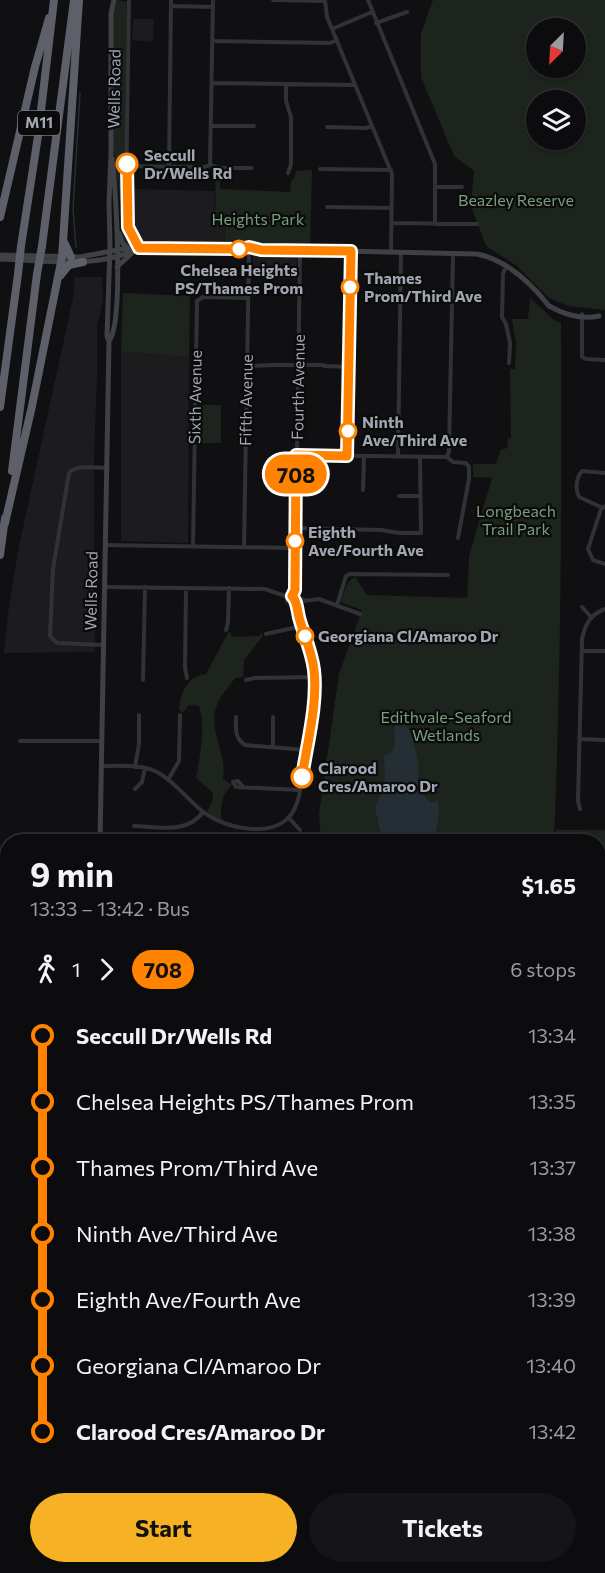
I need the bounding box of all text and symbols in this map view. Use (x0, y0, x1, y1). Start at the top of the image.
north arrow (526, 18, 586, 78)
map controls (526, 18, 586, 150)
street label: Wells Road (103, 49, 124, 129)
button: layers (526, 90, 586, 150)
road number: M11 (18, 111, 60, 135)
place label: Seccull Dr/Wells Rd (144, 145, 232, 182)
marker: Seccull Dr/Wells Rd (116, 153, 138, 175)
park label: Beazley Reserve (458, 190, 574, 209)
park label: Heights Park (212, 209, 305, 228)
marker: Chelsea Heights PS/Thames Prom (230, 240, 248, 258)
place label: Chelsea Heights PS/Thames Prom (175, 260, 303, 297)
place label: Thames Prom/Third Ave (364, 268, 482, 305)
marker: Thames Prom/Third Ave (341, 278, 359, 296)
street label: Fourth Avenue (287, 334, 308, 440)
street label: Sixth Avenue (184, 350, 205, 444)
street label: Fifth Avenue (235, 354, 256, 446)
place label: Ninth Ave/Third Ave (362, 412, 467, 449)
marker: Ninth Ave/Third Ave (339, 422, 357, 440)
line badge: 708 (262, 454, 330, 494)
text: 708 (277, 462, 315, 487)
park label: Longbeach Trail Park (476, 501, 556, 538)
place label: Eighth Ave/Fourth Ave (308, 522, 424, 559)
marker: Eighth Ave/Fourth Ave (286, 532, 304, 550)
street label: Wells Road (80, 551, 101, 631)
place label: Georgiana Cl/Amaroo Dr (318, 626, 499, 645)
marker: Georgiana Cl/Amaroo Dr (296, 627, 314, 645)
park label: Edithvale-Seaford Wetlands (380, 707, 512, 744)
place label: Clarood Cres/Amaroo Dr (318, 758, 438, 795)
marker: Clarood Cres/Amaroo Dr (291, 766, 313, 788)
text: 9 min (30, 853, 114, 894)
text: $1.65 (521, 872, 576, 899)
text: 13:33 – 13:42 · Bus (30, 896, 190, 920)
icon: walk (30, 953, 63, 986)
icon: forward (90, 953, 123, 986)
text: 1 (72, 957, 81, 981)
text: 708 (144, 957, 182, 982)
text: 6 stops (510, 957, 576, 981)
text: Seccull Dr/Wells Rd (76, 1022, 272, 1049)
text: 13:34 (528, 1023, 576, 1047)
text: Chelsea Heights PS/Thames Prom (76, 1088, 414, 1115)
text: 13:35 (528, 1089, 576, 1113)
text: Thames Prom/Third Ave (76, 1154, 318, 1181)
text: 13:37 (529, 1155, 576, 1179)
text: Ninth Ave/Third Ave (76, 1220, 278, 1247)
text: 13:38 (528, 1221, 576, 1245)
text: Eighth Ave/Fourth Ave (76, 1286, 301, 1313)
text: 13:39 (528, 1287, 576, 1311)
text: Georgiana Cl/Amaroo Dr (76, 1352, 321, 1379)
text: 13:40 (526, 1353, 576, 1377)
text: Clarood Cres/Amaroo Dr (76, 1418, 325, 1445)
text: 13:42 (529, 1419, 576, 1443)
button: Start (30, 1493, 297, 1562)
button: Tickets (309, 1493, 576, 1562)

